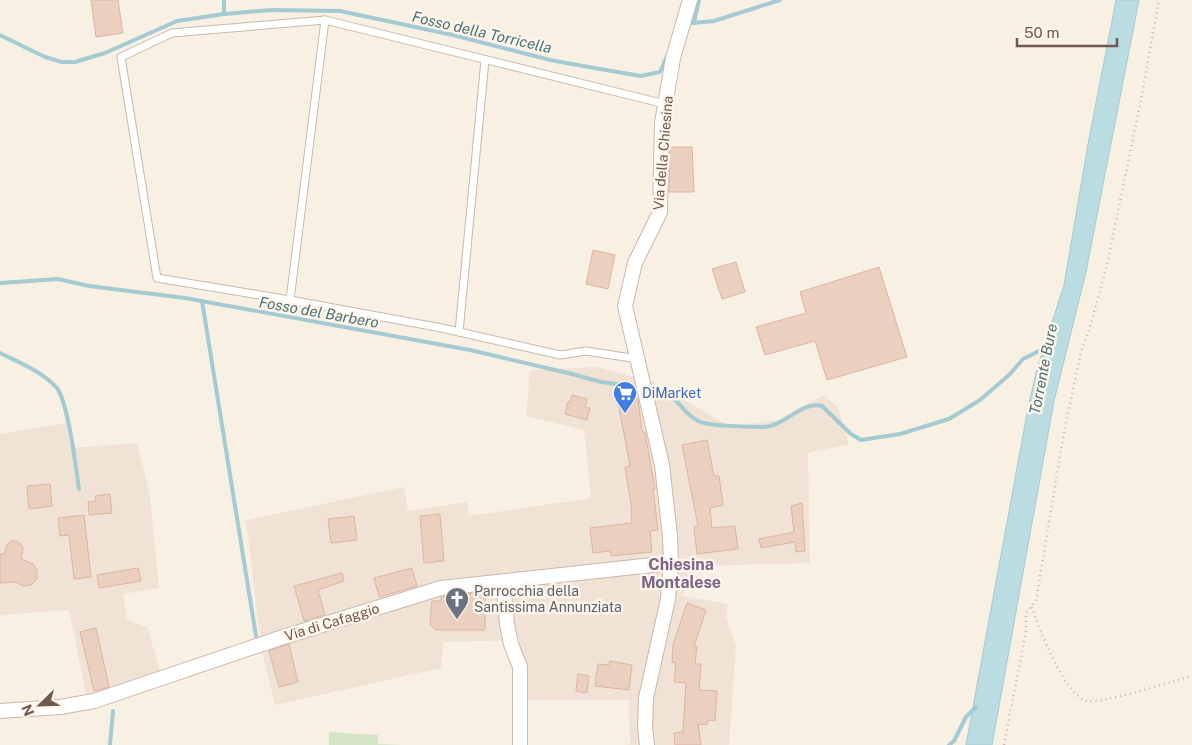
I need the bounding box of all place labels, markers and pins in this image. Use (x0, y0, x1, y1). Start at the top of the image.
supermarket icon: DiMarket (612, 380, 638, 414)
place label: DiMarket (642, 385, 701, 401)
place label: Parrocchia della Santissima Annunziata (474, 583, 622, 615)
church icon: Parrocchia della Santissima Annunziata (444, 586, 470, 620)

